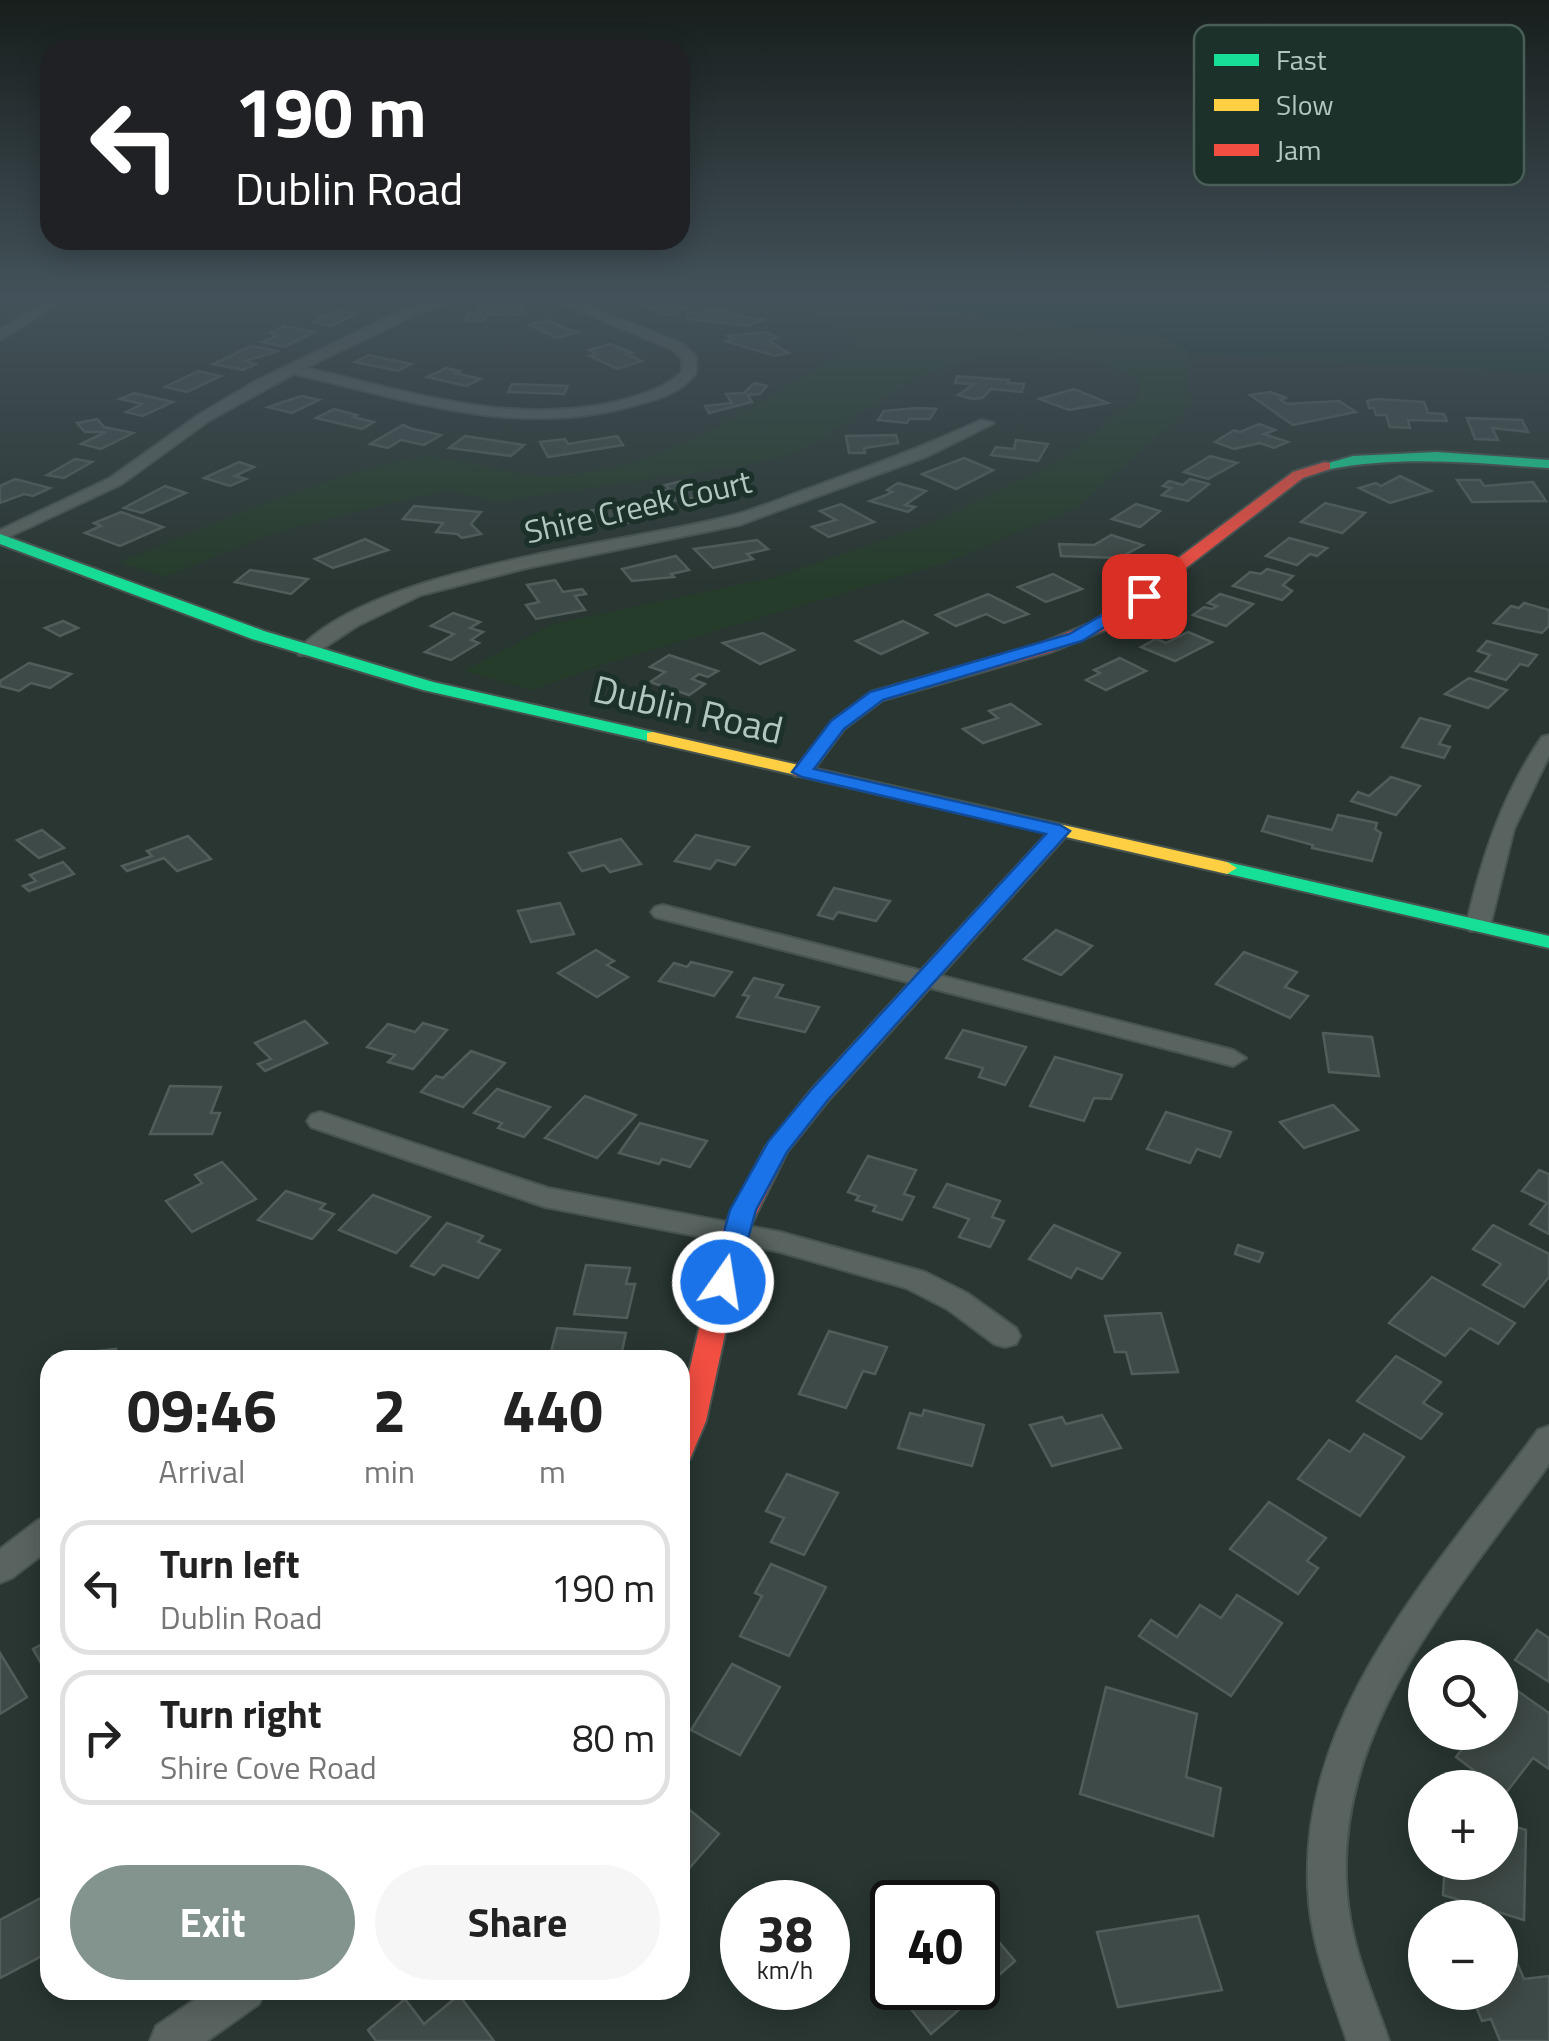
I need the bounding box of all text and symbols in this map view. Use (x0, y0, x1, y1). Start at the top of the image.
legend (1194, 25, 1524, 185)
text: Fast (1276, 38, 1327, 81)
text: 190 m (235, 58, 427, 164)
icon: left (70, 80, 200, 210)
text: Slow (1276, 83, 1334, 126)
text: Jam (1276, 128, 1322, 171)
text: Dublin Road (235, 154, 463, 222)
street label: Shire Creek Court (520, 457, 756, 555)
pin (1102, 554, 1187, 639)
icon: arrive (1117, 569, 1172, 624)
street label: Dublin Road (588, 659, 789, 759)
position arrow (671, 1230, 775, 1334)
text: 09:46 (127, 1364, 277, 1455)
text: 2 (373, 1364, 406, 1455)
text: 440 (502, 1364, 603, 1455)
text: Arrival (159, 1447, 245, 1495)
text: min (364, 1447, 415, 1495)
text: m (539, 1447, 566, 1495)
text: Turn left (160, 1535, 300, 1593)
text: 190 m (551, 1559, 655, 1617)
icon: left (75, 1560, 130, 1615)
text: Dublin Road (160, 1593, 322, 1641)
map controls (1408, 1640, 1518, 2010)
button: search (1408, 1640, 1518, 1750)
text: Turn right (160, 1685, 322, 1743)
text: 80 m (572, 1709, 655, 1767)
icon: right (75, 1710, 130, 1765)
text: Shire Cove Road (160, 1743, 377, 1791)
button: + (1408, 1770, 1518, 1880)
button: Exit (70, 1865, 355, 1980)
button: Share (375, 1865, 660, 1980)
speed limit sign: 40 (870, 1880, 1000, 2010)
text: 38 (757, 1895, 813, 1971)
button: − (1408, 1900, 1518, 2010)
text: km/h (757, 1951, 813, 1989)

